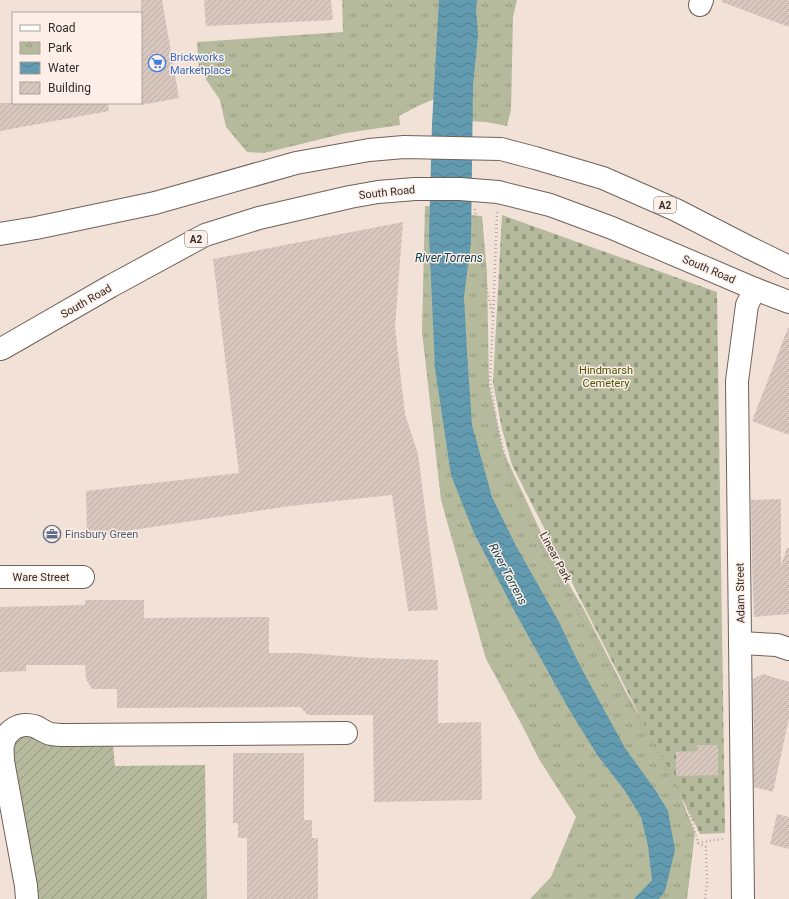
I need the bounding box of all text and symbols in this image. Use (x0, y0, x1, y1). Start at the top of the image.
legend (12, 12, 142, 104)
text: Road (48, 21, 76, 35)
text: Park (48, 41, 73, 55)
place label: Brickworks Marketplace (170, 51, 231, 77)
supermarket icon: Brickworks Marketplace (147, 53, 167, 73)
text: Water (48, 61, 79, 75)
text: Building (48, 81, 91, 95)
street label: South Road (358, 183, 416, 202)
road number: A2 (654, 197, 676, 213)
road number: A2 (185, 231, 207, 247)
water label: River Torrens (415, 251, 483, 265)
street label: South Road (680, 252, 737, 286)
street label: South Road (59, 282, 114, 321)
park label: Hindmarsh Cemetery (579, 364, 633, 390)
office icon: Finsbury Green (42, 524, 62, 544)
place label: Finsbury Green (65, 528, 138, 541)
street label: Linear Park (537, 530, 574, 585)
water label: River Torrens (486, 541, 530, 607)
street label: Adam Street (733, 562, 748, 623)
street label: Ware Street (13, 571, 70, 584)

